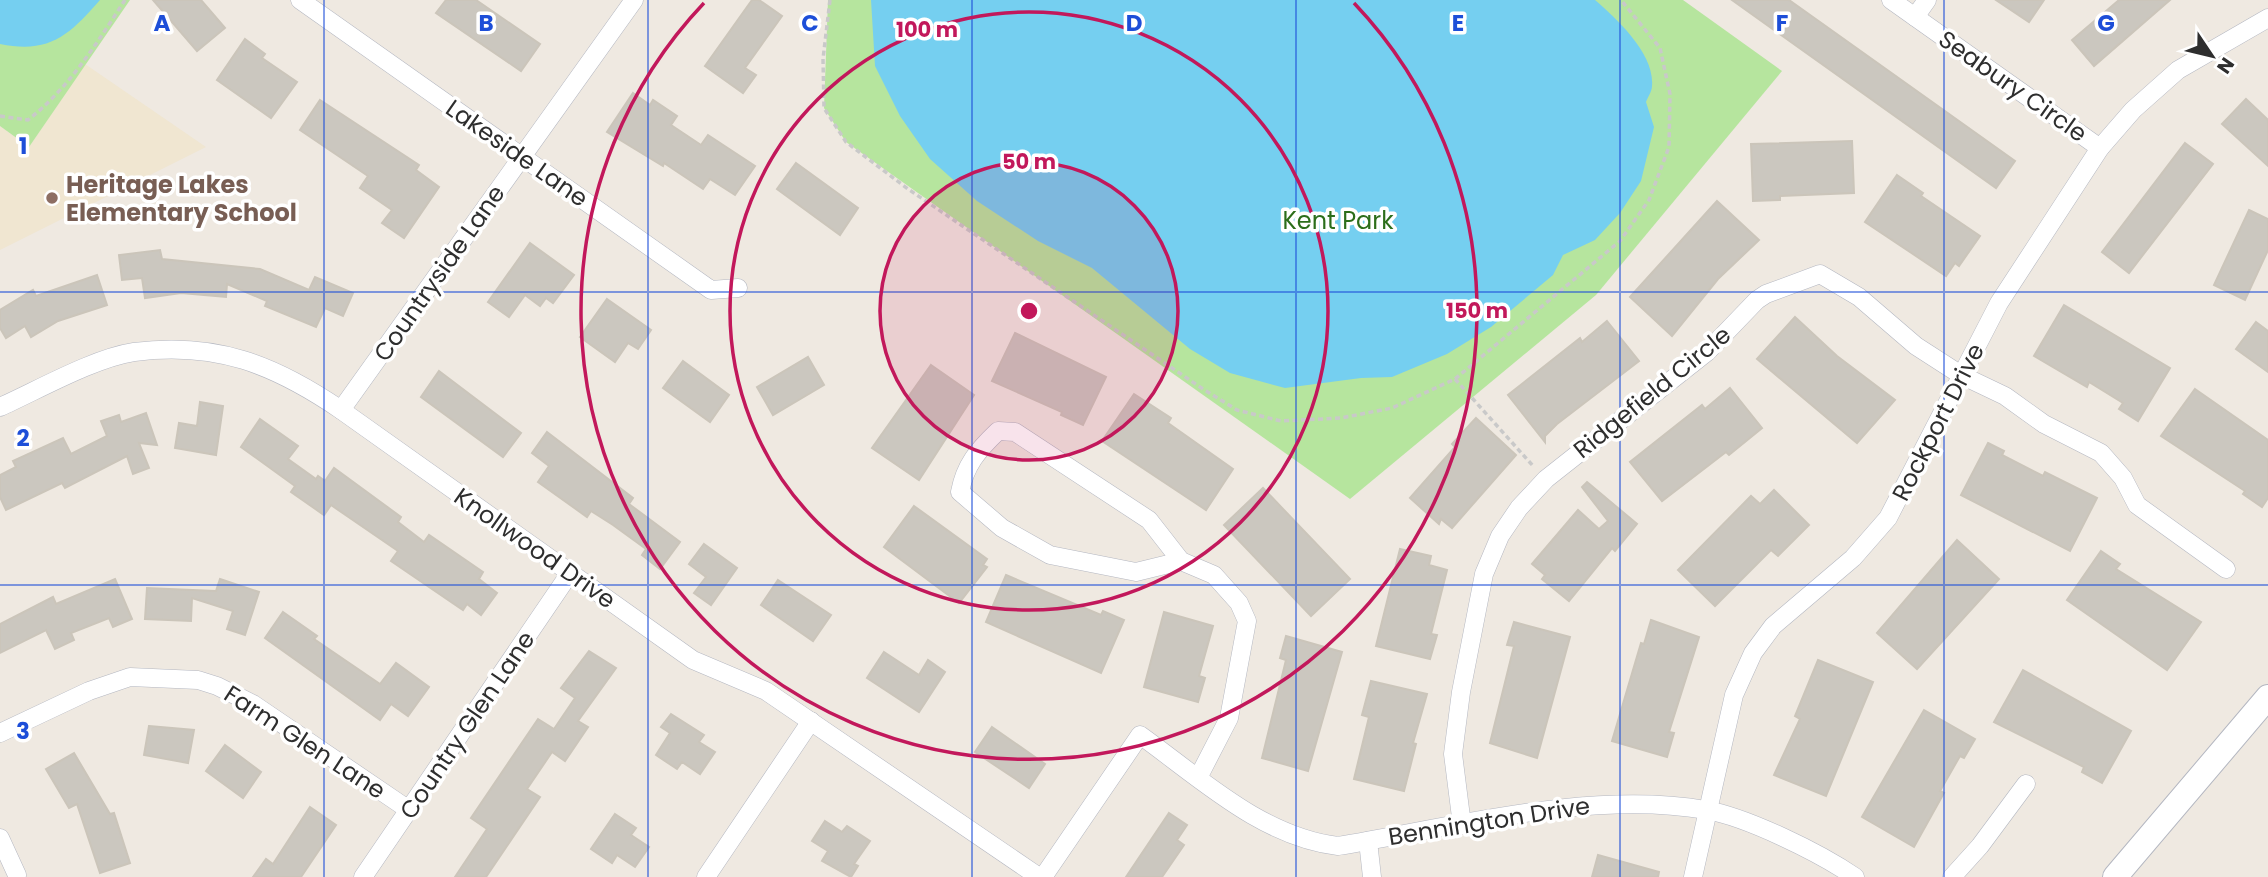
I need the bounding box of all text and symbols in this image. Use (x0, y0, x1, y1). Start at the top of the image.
text: A (154, 7, 171, 39)
text: B (478, 7, 494, 39)
text: C (801, 7, 819, 39)
text: D (1126, 7, 1142, 39)
text: E (1452, 7, 1464, 39)
text: F (1776, 7, 1788, 39)
text: G (2097, 7, 2115, 39)
text: 100 m (896, 15, 958, 44)
north arrow (2177, 21, 2247, 91)
street label: Seabury Circle (1932, 22, 2094, 150)
text: N (2210, 52, 2241, 79)
street label: Lakeside Lane (439, 92, 595, 214)
text: 1 (19, 130, 27, 162)
text: 50 m (1002, 147, 1056, 176)
place label: Heritage Lakes Elementary School (66, 168, 297, 229)
street label: Countryside Lane (366, 178, 512, 368)
marker: Heritage Lakes Elementary School (44, 190, 60, 206)
park label: Kent Park (1282, 204, 1394, 237)
text: 150 m (1446, 296, 1508, 325)
centre of rings (1017, 299, 1041, 323)
street label: Ridgefield Circle (1566, 318, 1738, 466)
street label: Rockport Drive (1884, 338, 1992, 506)
text: 2 (16, 422, 30, 454)
street label: Knollwood Drive (448, 480, 622, 616)
street label: Country Glen Lane (392, 624, 542, 826)
street label: Farm Glen Lane (218, 677, 392, 807)
text: 3 (16, 715, 30, 747)
street label: Bennington Drive (1386, 789, 1592, 853)

